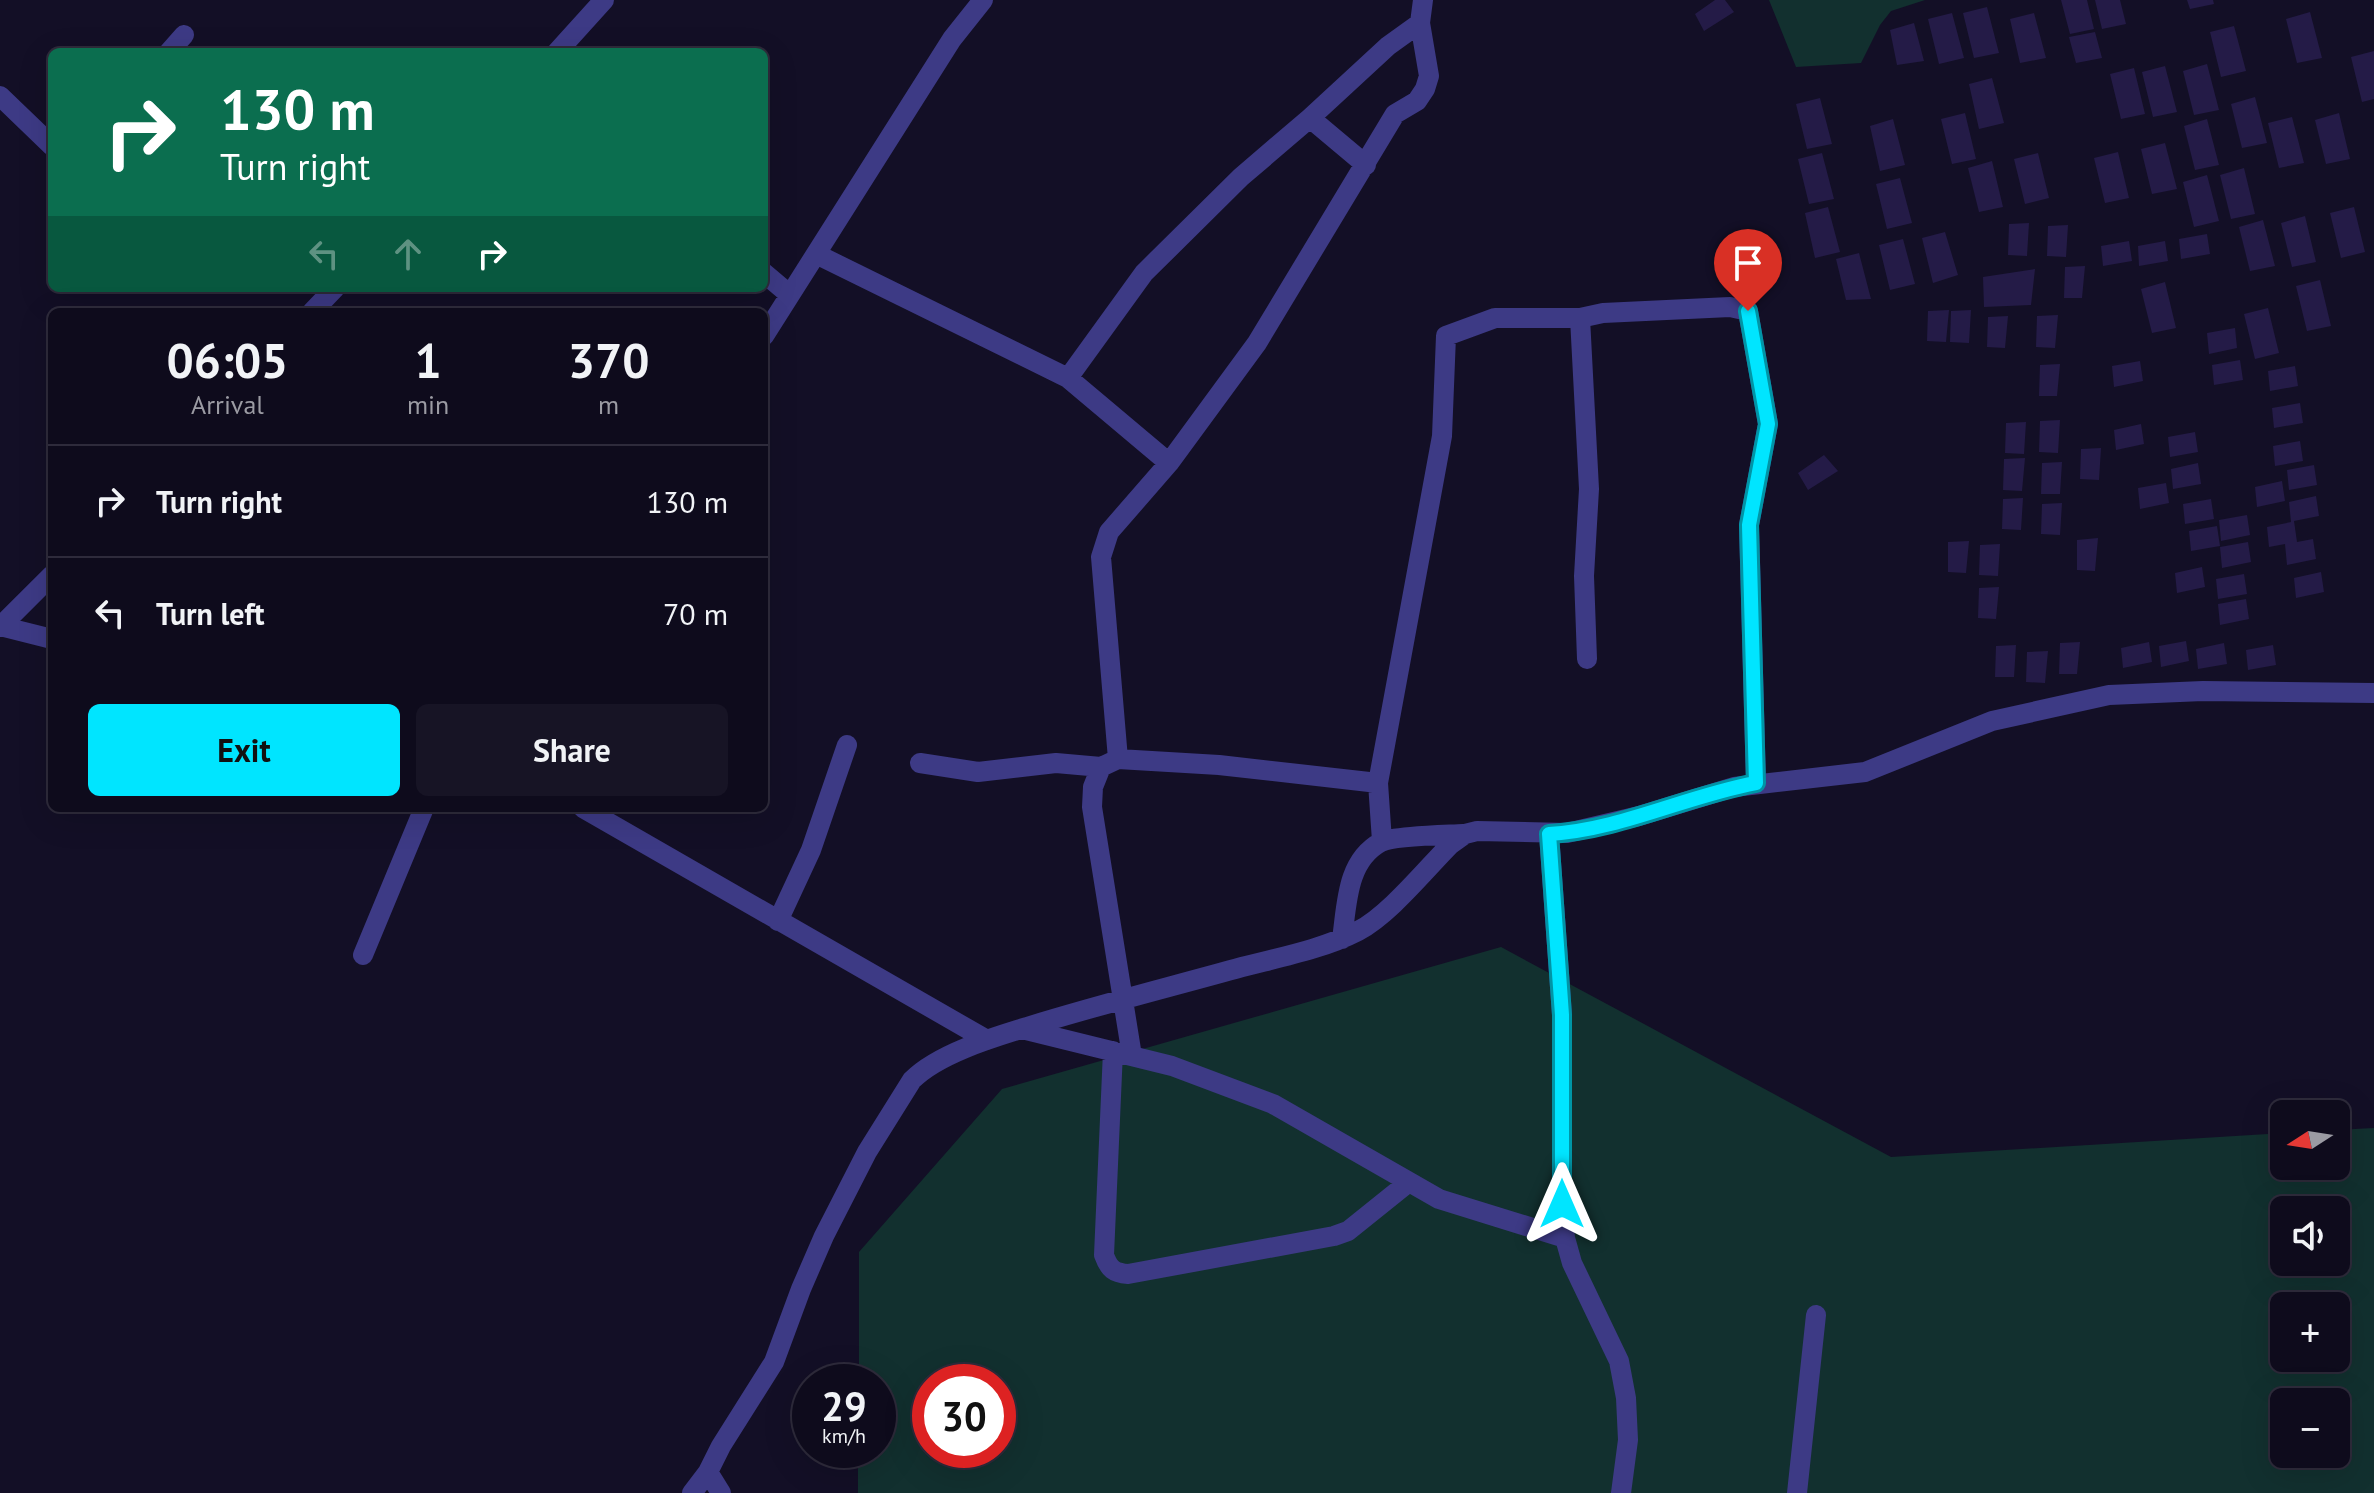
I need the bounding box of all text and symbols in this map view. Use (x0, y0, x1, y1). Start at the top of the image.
text: 130 m (220, 73, 375, 145)
icon: right (88, 80, 192, 184)
text: Turn right (220, 143, 370, 190)
pin (1714, 229, 1782, 311)
icon: left (302, 232, 346, 276)
icon: ahead (386, 232, 430, 276)
icon: right (470, 232, 514, 276)
icon: arrive (1726, 241, 1770, 285)
text: 06:05 (167, 329, 288, 391)
text: 1 (414, 329, 442, 391)
text: 370 (568, 329, 649, 391)
text: Arrival (191, 388, 264, 421)
text: min (407, 388, 449, 421)
text: m (598, 388, 619, 421)
icon: right (88, 479, 132, 523)
text: Turn right (156, 482, 282, 521)
text: 130 m (647, 482, 728, 521)
icon: left (88, 591, 132, 635)
text: Turn left (156, 594, 264, 633)
text: 70 m (663, 594, 728, 633)
button: Exit (88, 704, 400, 796)
button: Share (416, 704, 728, 796)
north arrow (2270, 1100, 2350, 1180)
map controls (2270, 1100, 2350, 1468)
position arrow (1520, 1162, 1604, 1246)
button: sound (2270, 1196, 2350, 1276)
button: + (2270, 1292, 2350, 1372)
speed limit sign: 30 (912, 1364, 1016, 1468)
text: 29 (821, 1380, 867, 1432)
button: − (2270, 1388, 2350, 1468)
text: km/h (822, 1423, 866, 1449)

